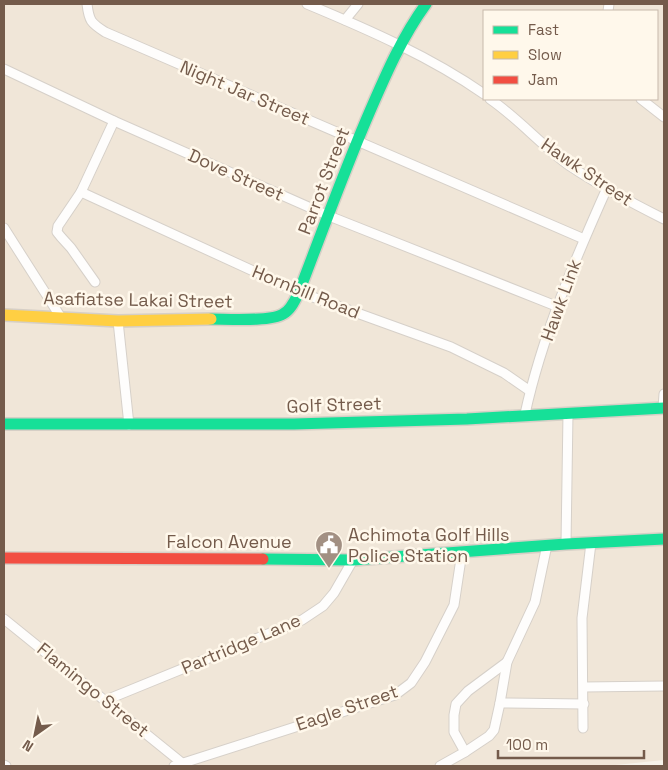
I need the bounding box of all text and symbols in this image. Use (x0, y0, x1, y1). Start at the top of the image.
legend (483, 10, 658, 100)
text: Fast (528, 20, 559, 39)
text: Slow (528, 45, 562, 64)
street label: Night Jar Street (177, 55, 313, 130)
text: Jam (528, 70, 558, 89)
street label: Parrot Street (293, 124, 355, 238)
street label: Hawk Street (537, 132, 638, 211)
street label: Dove Street (185, 143, 288, 206)
street label: Hawk Link (535, 255, 586, 344)
street label: Hornbill Road (249, 259, 364, 324)
street label: Asafiatse Lakai Street (43, 286, 233, 313)
street label: Golf Street (286, 391, 382, 418)
place label: Achimota Golf Hills Police Station (348, 523, 510, 567)
street label: Falcon Avenue (166, 530, 292, 553)
public building icon: Achimota Golf Hills Police Station (314, 530, 344, 569)
street label: Partridge Lane (178, 608, 304, 679)
street label: Flamingo Street (33, 637, 154, 742)
street label: Eagle Street (293, 679, 401, 736)
north arrow (10, 710, 60, 760)
scale bar (498, 728, 644, 760)
text: 100 m (506, 735, 548, 754)
text: N (19, 736, 37, 756)

